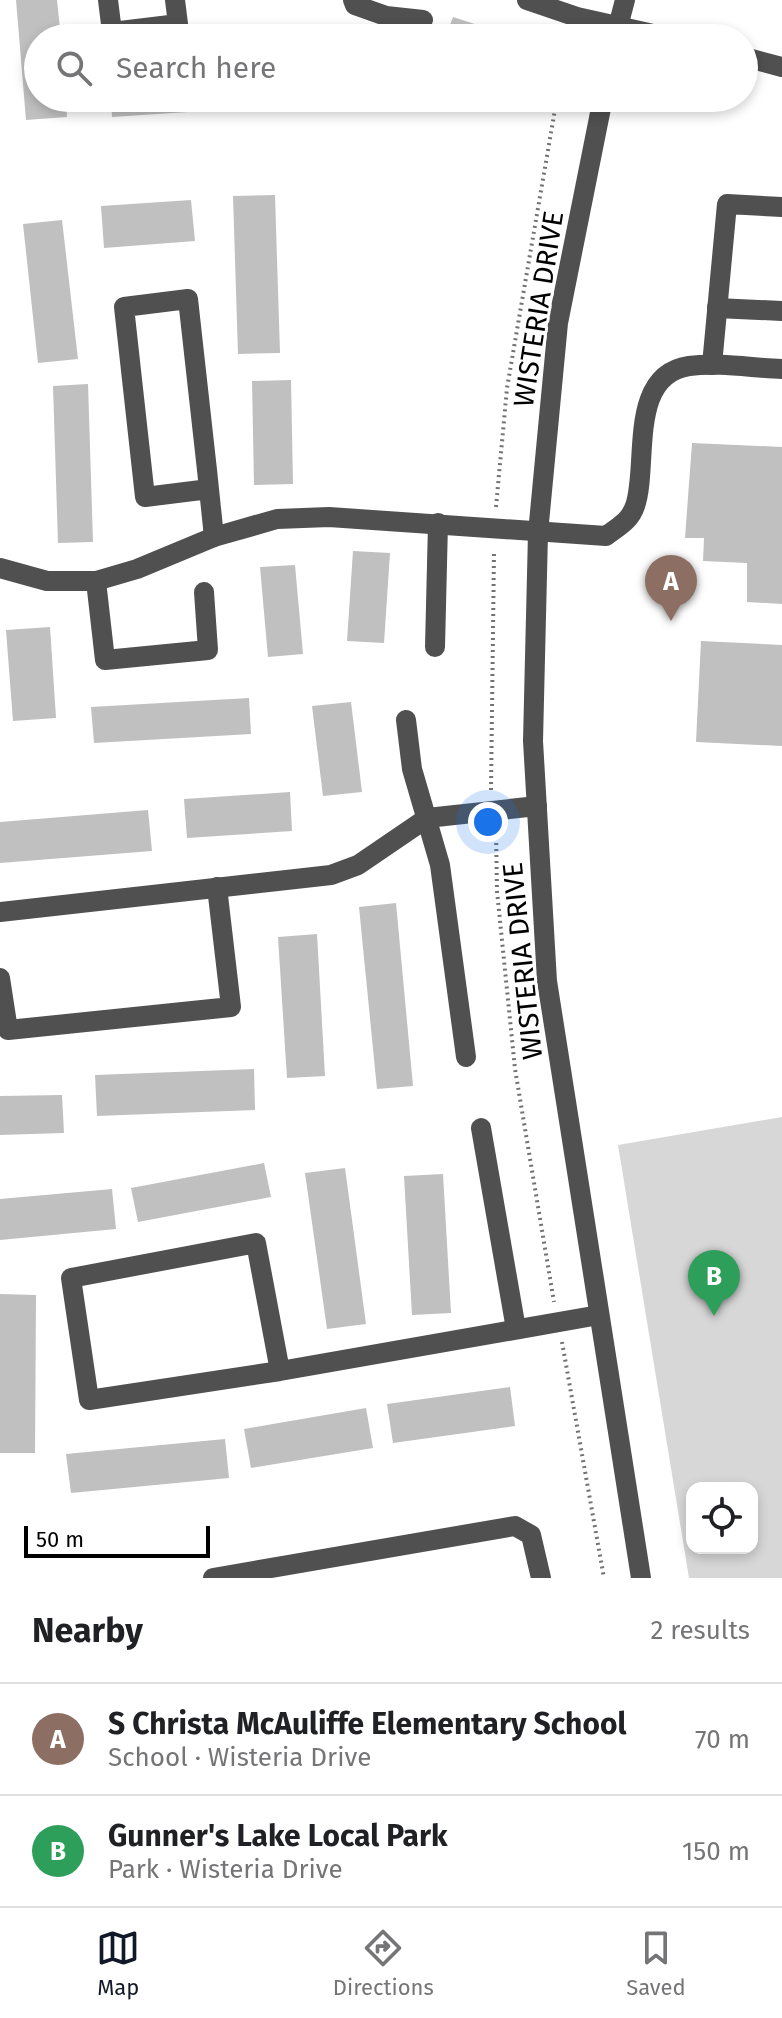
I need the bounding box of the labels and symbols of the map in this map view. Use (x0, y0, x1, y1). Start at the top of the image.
street label: WISTERIA DRIVE (507, 209, 570, 409)
pin: A (645, 555, 697, 621)
your location (468, 802, 508, 842)
street label: WISTERIA DRIVE (496, 861, 549, 1061)
pin: B (688, 1250, 740, 1316)
scale bar (24, 1522, 210, 1558)

